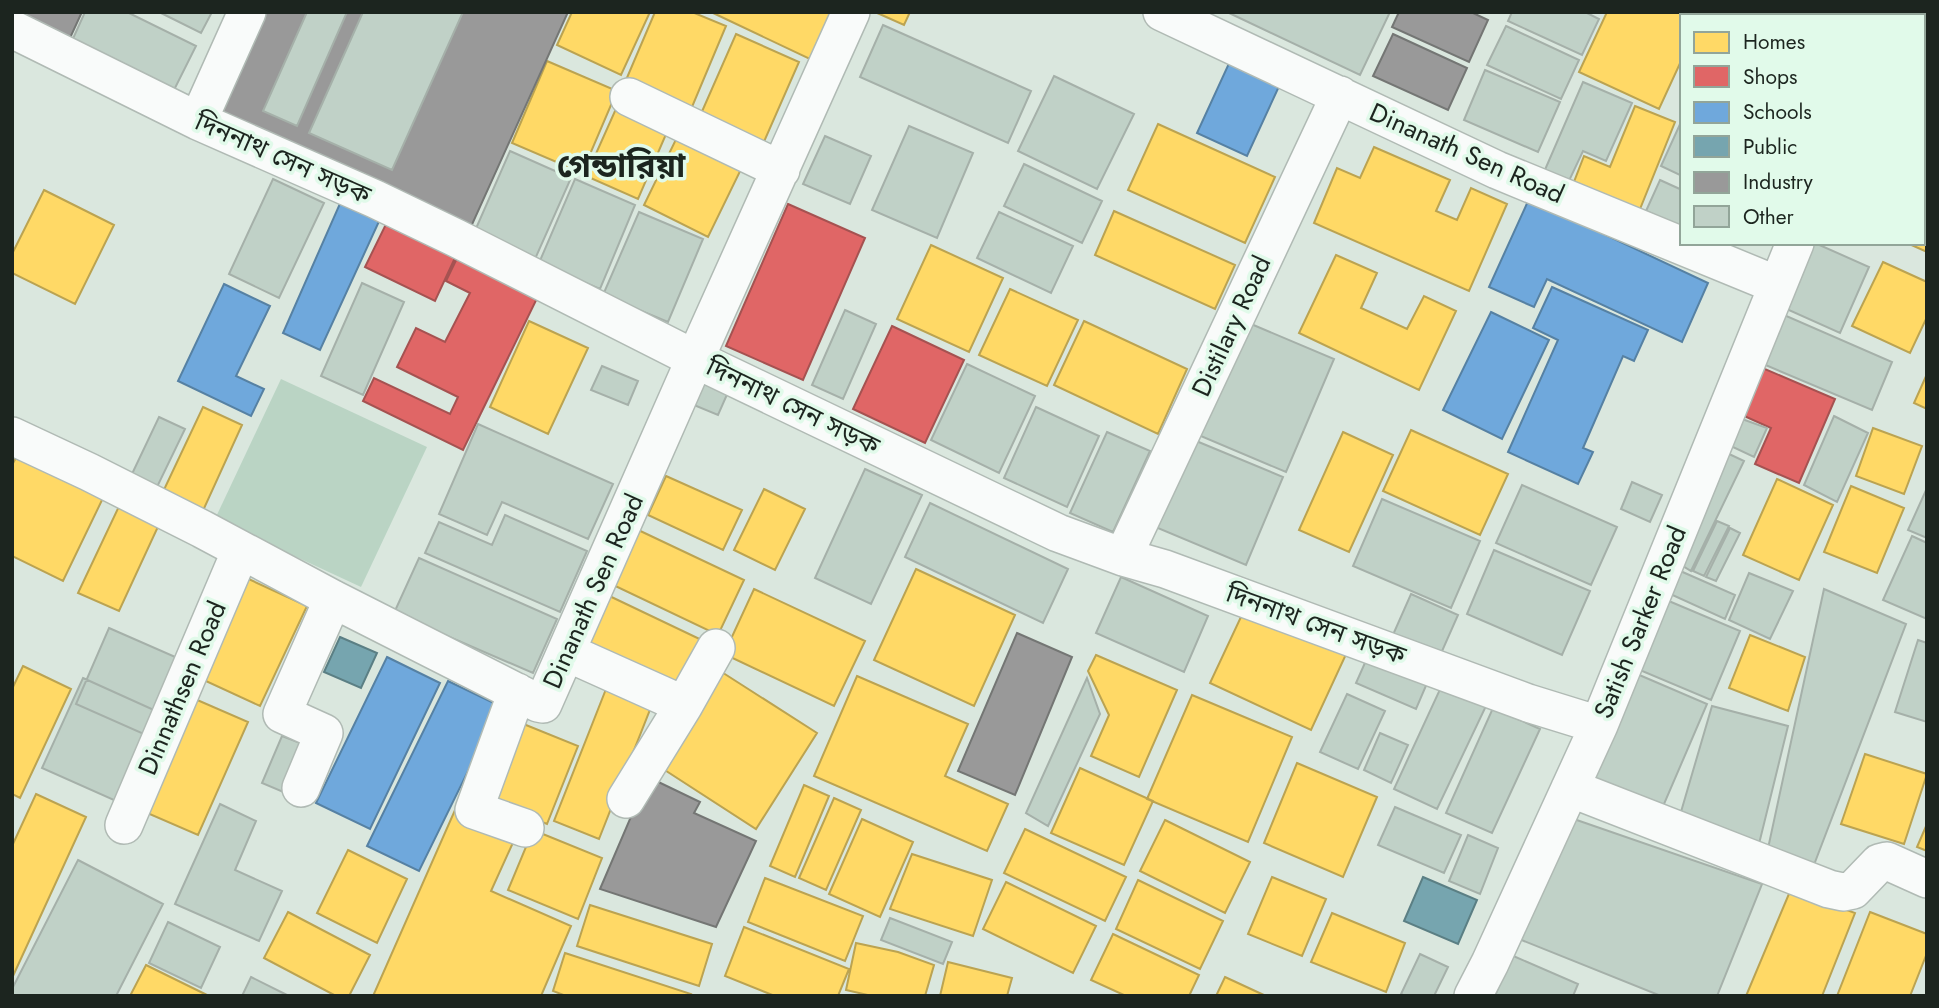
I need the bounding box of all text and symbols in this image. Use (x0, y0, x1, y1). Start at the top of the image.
legend (1680, 14, 1925, 245)
text: Homes (1743, 27, 1805, 57)
text: Shops (1743, 62, 1797, 92)
street label: Dinanath Sen Road (1364, 93, 1570, 213)
text: Schools (1743, 97, 1812, 127)
street label: দিননাথ সেন সড়ক (188, 102, 378, 214)
text: Public (1743, 132, 1797, 162)
district label: গেন্ডারিয়া (557, 142, 686, 189)
text: Industry (1743, 167, 1814, 197)
text: Other (1743, 202, 1794, 232)
street label: Distilary Road (1182, 249, 1280, 403)
street label: দিননাথ সেন সড়ক (699, 347, 887, 465)
street label: Dinanath Sen Road (533, 488, 653, 694)
street label: Satish Sarker Road (1584, 520, 1696, 724)
street label: দিননাথ সেন সড়ক (1220, 574, 1412, 674)
street label: Dinnathsen Road (128, 595, 236, 781)

